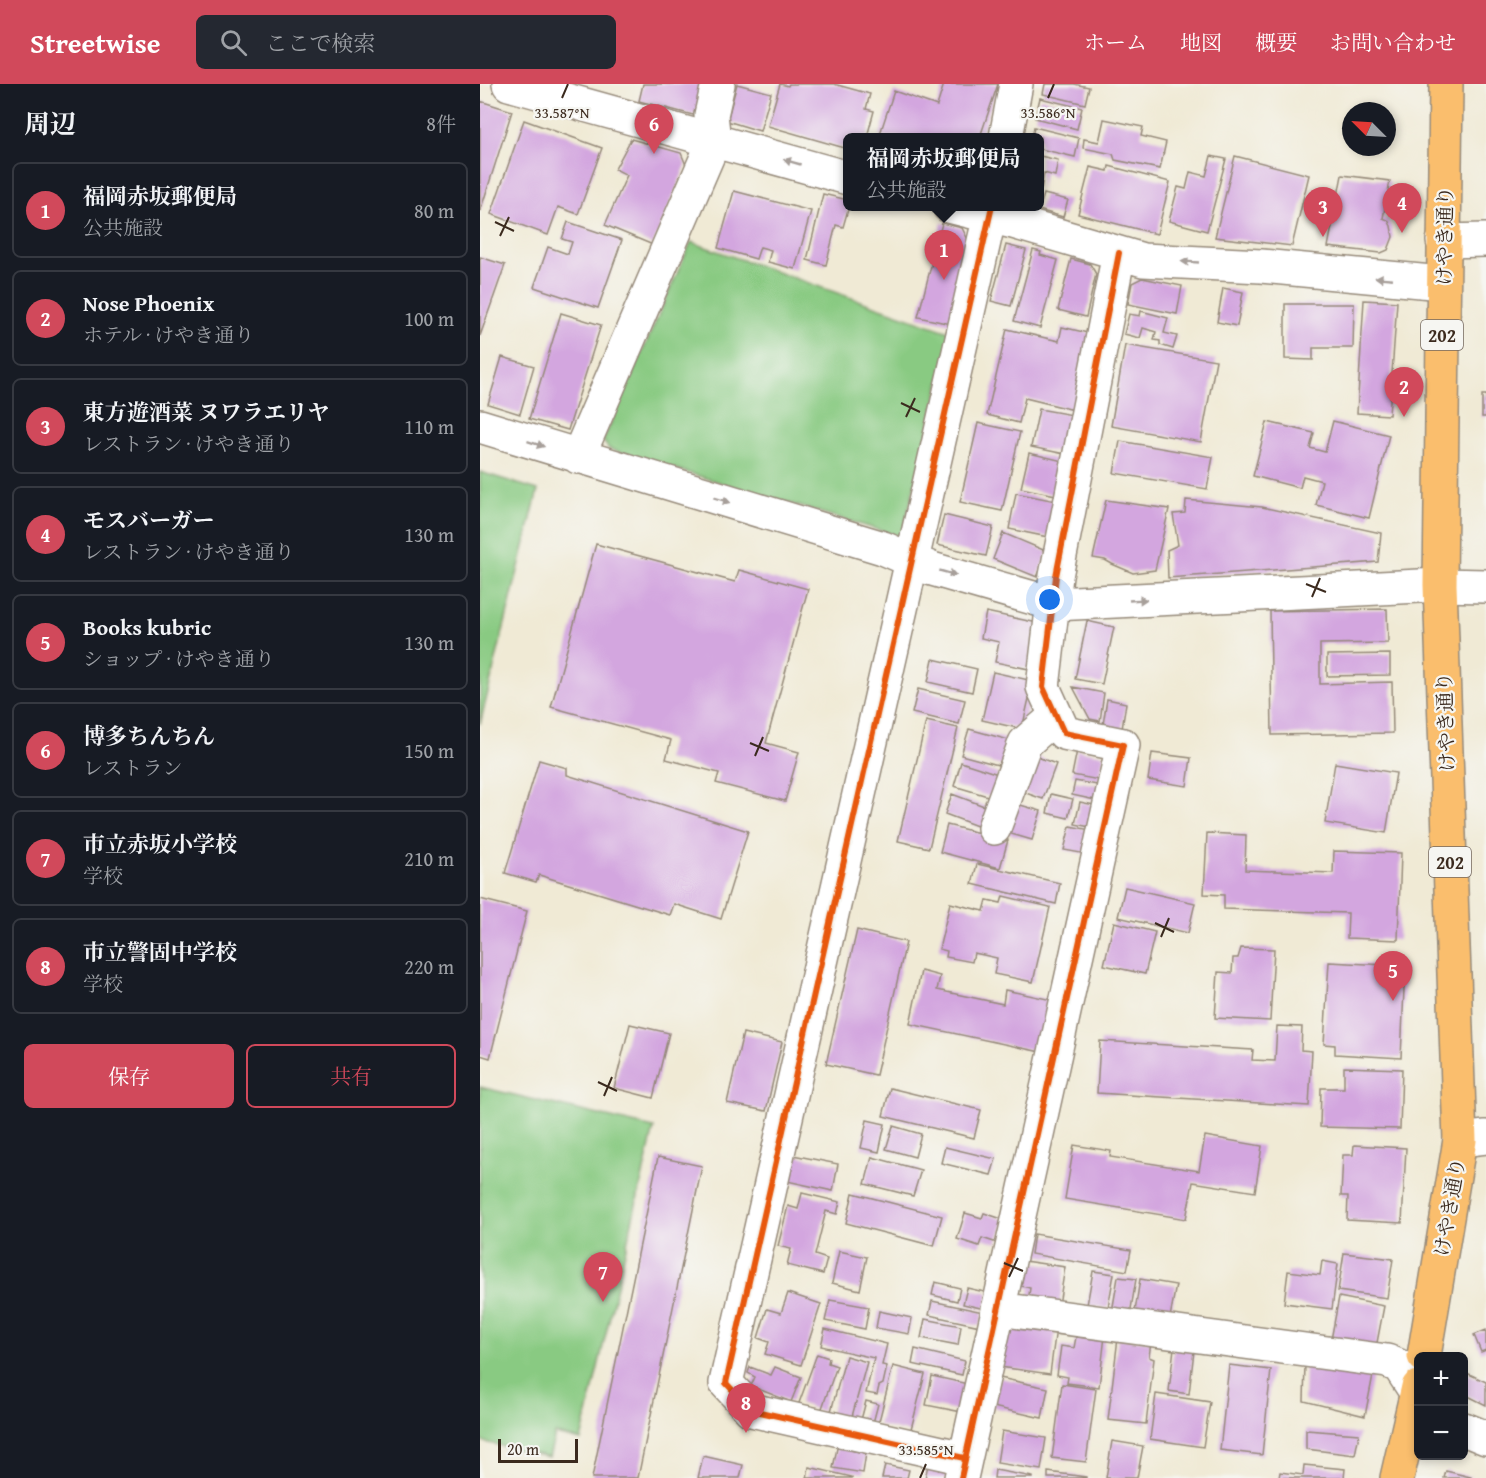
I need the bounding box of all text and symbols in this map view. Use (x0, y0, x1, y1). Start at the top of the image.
search box (196, 15, 616, 69)
text: Streetwise (30, 22, 160, 63)
icon: search (217, 26, 250, 59)
text: ここで検索 (265, 27, 376, 59)
text: ホーム (1084, 27, 1147, 58)
text: 地図 (1180, 27, 1222, 58)
text: 概要 (1255, 27, 1297, 58)
text: お問い合わせ (1330, 27, 1456, 58)
text: 33.587°N (535, 102, 590, 123)
text: 33.586°N (1021, 102, 1076, 123)
north arrow (1342, 102, 1396, 156)
text: 周辺 (24, 104, 76, 143)
pin: 6 (634, 104, 674, 154)
text: 8件 (426, 109, 456, 138)
popup (843, 133, 1044, 211)
text: 福岡赤坂郵便局 (866, 142, 1021, 174)
one-way arrow (783, 157, 801, 167)
text: 公共施設 (866, 175, 946, 204)
text: 福岡赤坂郵便局 (83, 180, 237, 212)
pin: 4 (1382, 184, 1422, 233)
street label: けやき通り (1429, 186, 1459, 286)
pin: 3 (1304, 188, 1342, 237)
text: 1 (40, 196, 51, 225)
text: 80 m (414, 196, 454, 225)
text: 公共施設 (83, 213, 163, 242)
pin: 1 (924, 230, 964, 280)
one-way arrow (1180, 257, 1199, 267)
one-way arrow (1375, 273, 1394, 283)
text: Nose Phoenix (83, 287, 214, 319)
text: 2 (40, 304, 51, 333)
text: 100 m (404, 304, 454, 333)
text: ホテル · けやき通り (83, 320, 254, 349)
road number: 202 (1421, 320, 1463, 350)
pin: 2 (1384, 368, 1424, 417)
text: 東方遊酒菜 ヌワラエリヤ (83, 396, 329, 428)
text: 3 (40, 412, 51, 441)
text: 110 m (404, 412, 454, 441)
text: レストラン · けやき通り (83, 429, 295, 458)
one-way arrow (527, 440, 545, 449)
one-way arrow (714, 496, 732, 505)
text: モスバーガー (83, 504, 215, 536)
text: 4 (40, 520, 51, 549)
text: 130 m (404, 520, 454, 549)
text: レストラン · けやき通り (83, 537, 295, 566)
one-way arrow (939, 569, 957, 578)
your location (1035, 585, 1064, 614)
one-way arrow (1129, 595, 1148, 604)
text: Books kubric (83, 611, 211, 643)
text: 5 (40, 628, 51, 657)
text: 130 m (404, 628, 454, 657)
text: ショップ · けやき通り (83, 644, 275, 673)
street label: けやき通り (1429, 672, 1461, 772)
text: 博多ちんちん (83, 720, 215, 752)
text: 6 (40, 736, 51, 765)
text: 150 m (404, 736, 454, 765)
text: レストラン (83, 753, 182, 782)
text: 市立赤坂小学校 (83, 828, 237, 860)
text: 7 (40, 844, 51, 873)
text: 210 m (404, 844, 454, 873)
road number: 202 (1429, 847, 1471, 877)
text: 学校 (83, 861, 123, 890)
text: 市立警固中学校 (83, 936, 237, 968)
text: 8 (40, 952, 51, 981)
text: 220 m (404, 952, 454, 981)
pin: 5 (1374, 952, 1412, 1001)
text: 学校 (83, 969, 123, 998)
button: 保存 (24, 1044, 234, 1108)
button: 共有 (246, 1044, 456, 1108)
street label: けやき通り (1426, 1155, 1472, 1259)
pin: 7 (584, 1252, 622, 1302)
map controls (1414, 1352, 1468, 1460)
button: + (1414, 1352, 1468, 1406)
pin: 8 (726, 1384, 766, 1433)
button: − (1414, 1406, 1468, 1460)
scale bar (498, 1436, 578, 1464)
text: 20 m (507, 1437, 539, 1461)
text: 33.585°N (899, 1439, 954, 1460)

